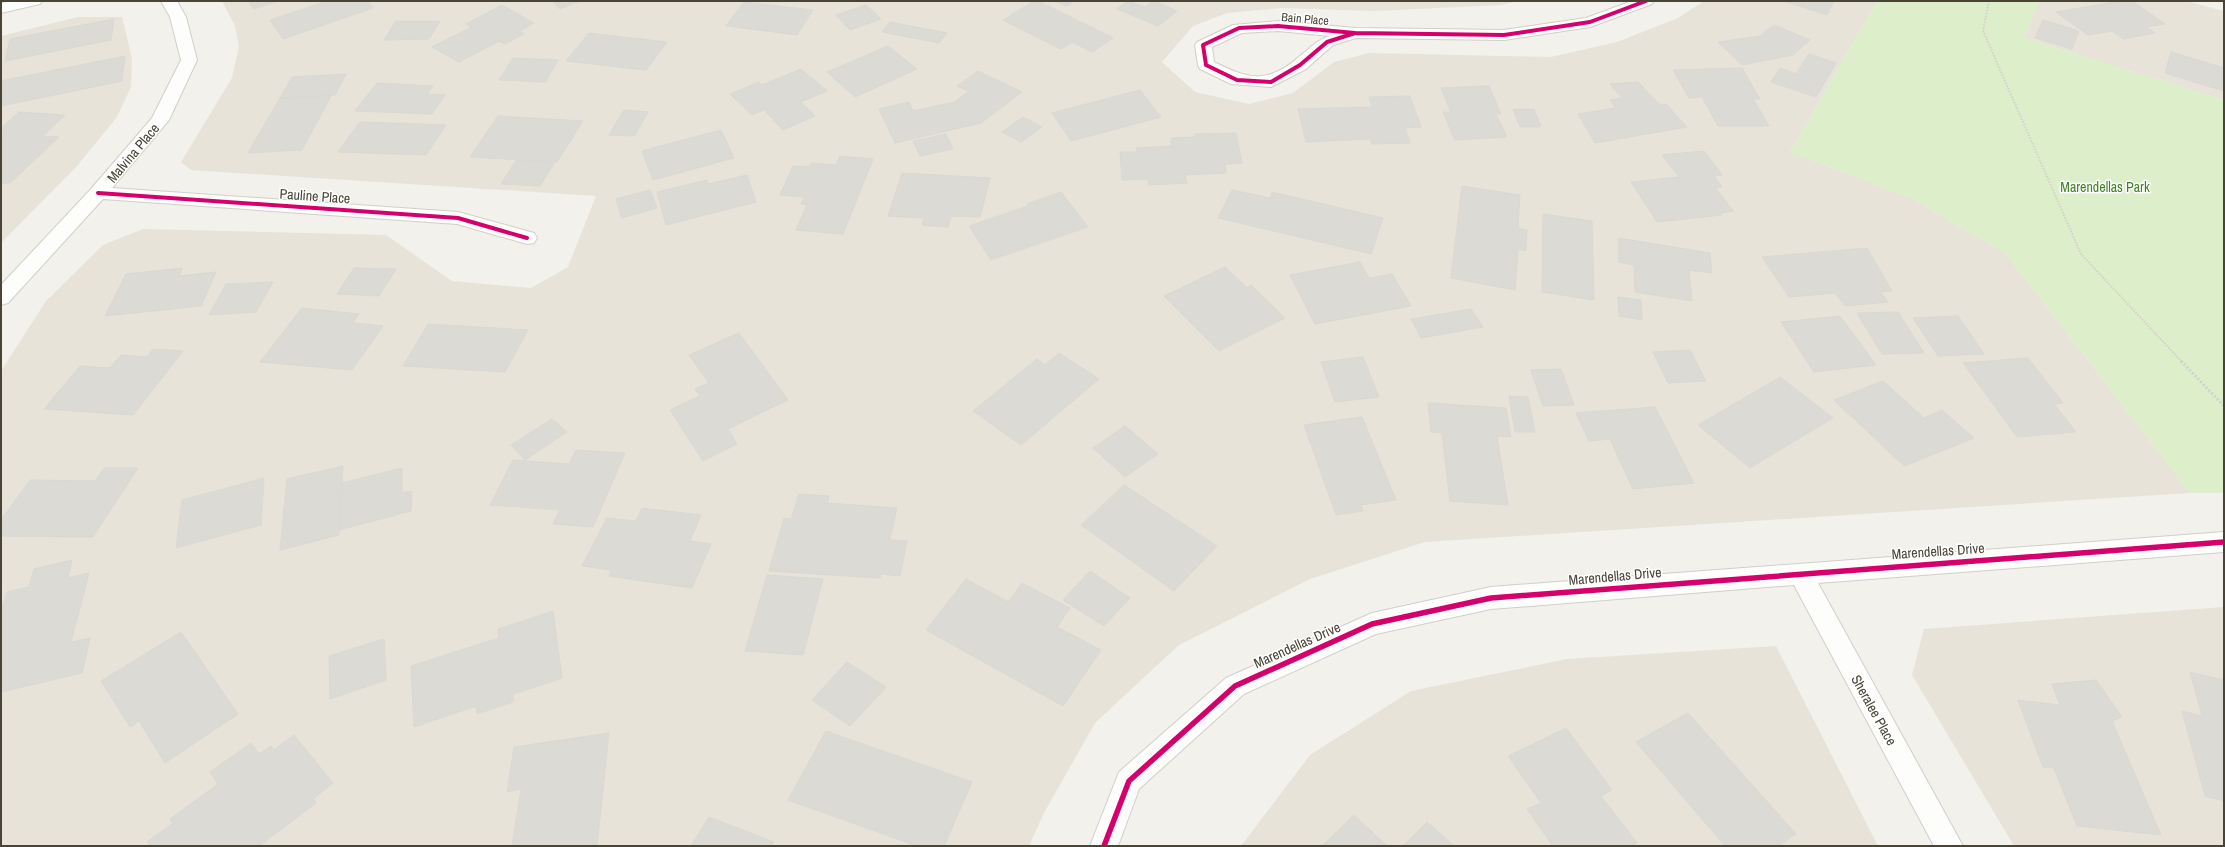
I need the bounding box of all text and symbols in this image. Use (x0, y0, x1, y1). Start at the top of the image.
street label: Bain Place (1281, 9, 1329, 29)
street label: Malvina Place (103, 120, 163, 186)
park label: Marendellas Park (2060, 178, 2150, 196)
street label: Pauline Place (279, 185, 351, 207)
street label: Marendellas Drive (1891, 539, 1985, 563)
street label: Marendellas Drive (1568, 563, 1662, 589)
street label: Marendellas Drive (1251, 618, 1343, 672)
street label: Sheralee Place (1847, 672, 1901, 748)

